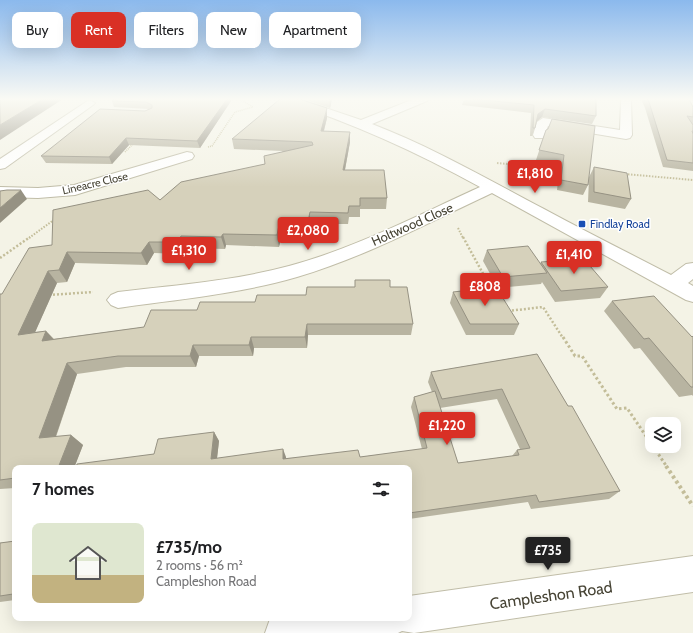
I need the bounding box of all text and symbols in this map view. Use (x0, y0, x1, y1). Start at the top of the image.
chip: Buy (12, 12, 63, 48)
chip: Rent (71, 12, 126, 48)
chip: Filters (134, 12, 198, 48)
chip: New (206, 12, 261, 48)
chip: Apartment (269, 12, 361, 48)
pin: £1,810 (502, 160, 568, 194)
text: £1,810 (517, 165, 553, 181)
street label: Lineacre Close (61, 169, 130, 197)
street label: Holtwood Close (369, 199, 456, 249)
pin: £2,080 (275, 217, 341, 251)
place label: Findlay Road (590, 217, 650, 231)
marker: Findlay Road (577, 219, 587, 229)
text: £2,080 (287, 222, 329, 238)
pin: £1,310 (156, 237, 222, 271)
pin: £1,410 (541, 241, 607, 275)
text: £1,310 (171, 242, 207, 258)
text: £1,410 (556, 246, 592, 262)
pin: £808 (461, 273, 509, 307)
text: £808 (469, 278, 501, 294)
pin: £1,220 (414, 412, 480, 446)
text: £1,220 (428, 417, 466, 433)
map controls (645, 417, 681, 453)
button: layers (645, 417, 681, 453)
icon: filters (370, 478, 392, 500)
text: 7 homes (32, 479, 94, 499)
text: £735/mo (156, 537, 222, 557)
pin: £735 (524, 537, 572, 571)
icon: home (64, 539, 112, 587)
text: £735 (534, 542, 562, 558)
text: 2 rooms · 56 m² (156, 557, 243, 573)
text: Campleshon Road (156, 573, 257, 589)
street label: Campleshon Road (488, 577, 614, 614)

